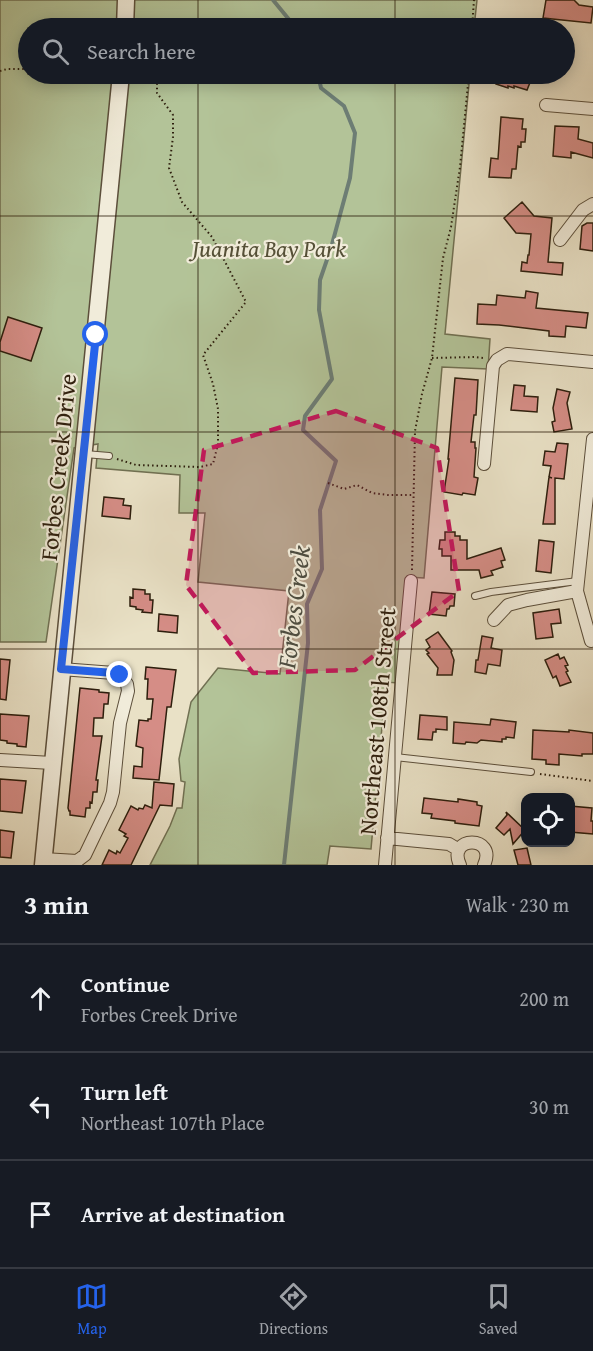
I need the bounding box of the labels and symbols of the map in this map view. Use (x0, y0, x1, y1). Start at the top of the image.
park label: Juanita Bay Park (188, 231, 346, 266)
route start (82, 321, 108, 347)
street label: Forbes Creek Drive (31, 372, 85, 562)
water label: Forbes Creek (266, 543, 320, 672)
street label: Northeast 108th Street (350, 605, 404, 836)
route end (106, 661, 132, 687)

